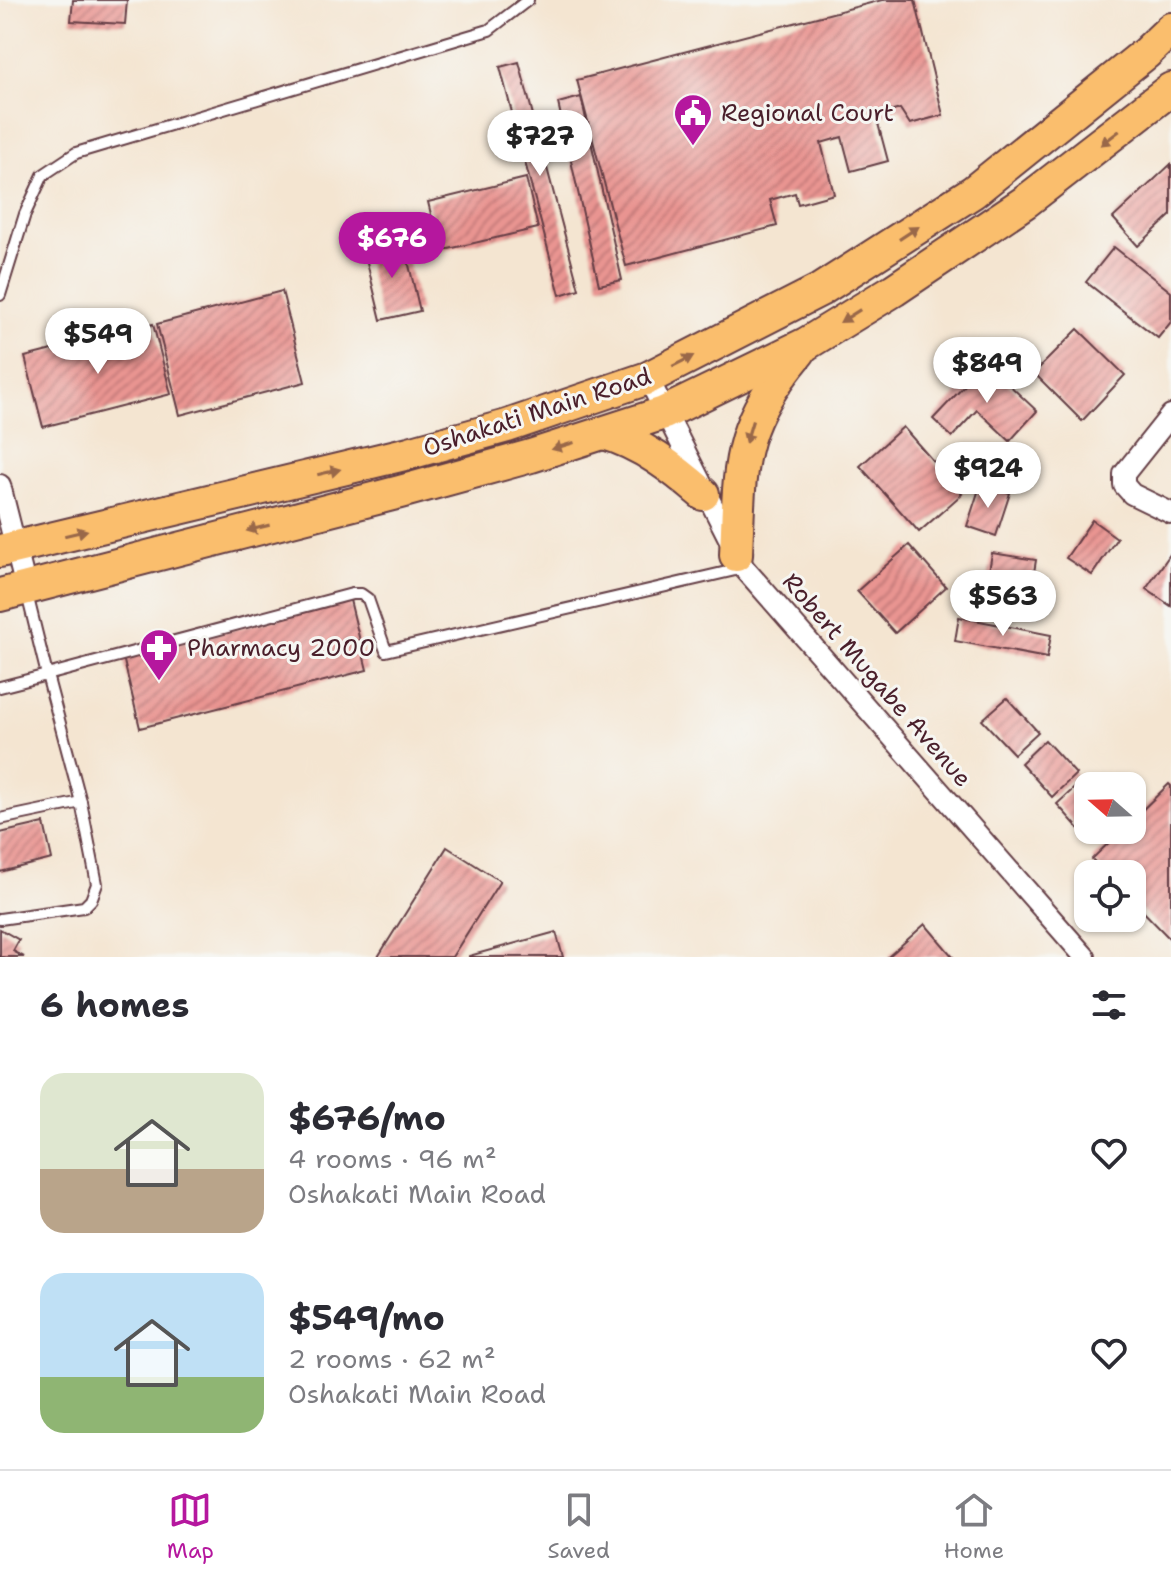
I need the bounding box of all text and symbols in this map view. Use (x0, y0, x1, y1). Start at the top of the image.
public building icon: Regional Court (672, 92, 714, 147)
place label: Regional Court (721, 97, 894, 129)
pin: $727 (493, 110, 587, 178)
text: $727 (505, 118, 575, 153)
one-way arrow (1100, 130, 1121, 145)
pin: $676 (345, 212, 439, 280)
text: $676 (357, 220, 427, 255)
one-way arrow (898, 227, 920, 241)
pin: $549 (51, 308, 145, 376)
one-way arrow (839, 309, 861, 323)
text: $549 (63, 316, 133, 351)
pin: $849 (940, 337, 1034, 405)
text: $849 (951, 345, 1023, 380)
one-way arrow (671, 354, 694, 367)
street label: Oshakati Main Road (419, 360, 655, 464)
one-way arrow (742, 420, 755, 444)
one-way arrow (550, 440, 574, 453)
pin: $924 (941, 442, 1035, 510)
text: $924 (953, 450, 1023, 485)
one-way arrow (316, 465, 341, 478)
one-way arrow (245, 523, 270, 535)
one-way arrow (63, 526, 88, 539)
street label: Robert Mugabe Avenue (775, 566, 979, 794)
pin: $563 (956, 570, 1050, 638)
text: $563 (968, 578, 1038, 613)
pharmacy icon: Pharmacy 2000 (138, 627, 180, 682)
place label: Pharmacy 2000 (187, 632, 375, 664)
north arrow (1074, 772, 1146, 844)
map controls (1074, 772, 1146, 932)
button: locate (1074, 860, 1146, 932)
text: 6 homes (40, 982, 189, 1028)
icon: filters (1087, 983, 1131, 1027)
text: $676/mo (288, 1095, 446, 1141)
icon: home (104, 1105, 200, 1201)
icon: heart (1087, 1131, 1131, 1175)
text: 4 rooms · 96 m² (288, 1141, 497, 1176)
text: Oshakati Main Road (288, 1176, 546, 1211)
text: $549/mo (288, 1295, 445, 1341)
icon: home (104, 1305, 200, 1401)
icon: heart (1087, 1331, 1131, 1375)
text: 2 rooms · 62 m² (288, 1341, 496, 1376)
text: Oshakati Main Road (288, 1376, 546, 1411)
tab: Map (167, 1488, 214, 1565)
tab: Saved (548, 1488, 610, 1565)
tab: Home (944, 1488, 1004, 1565)

